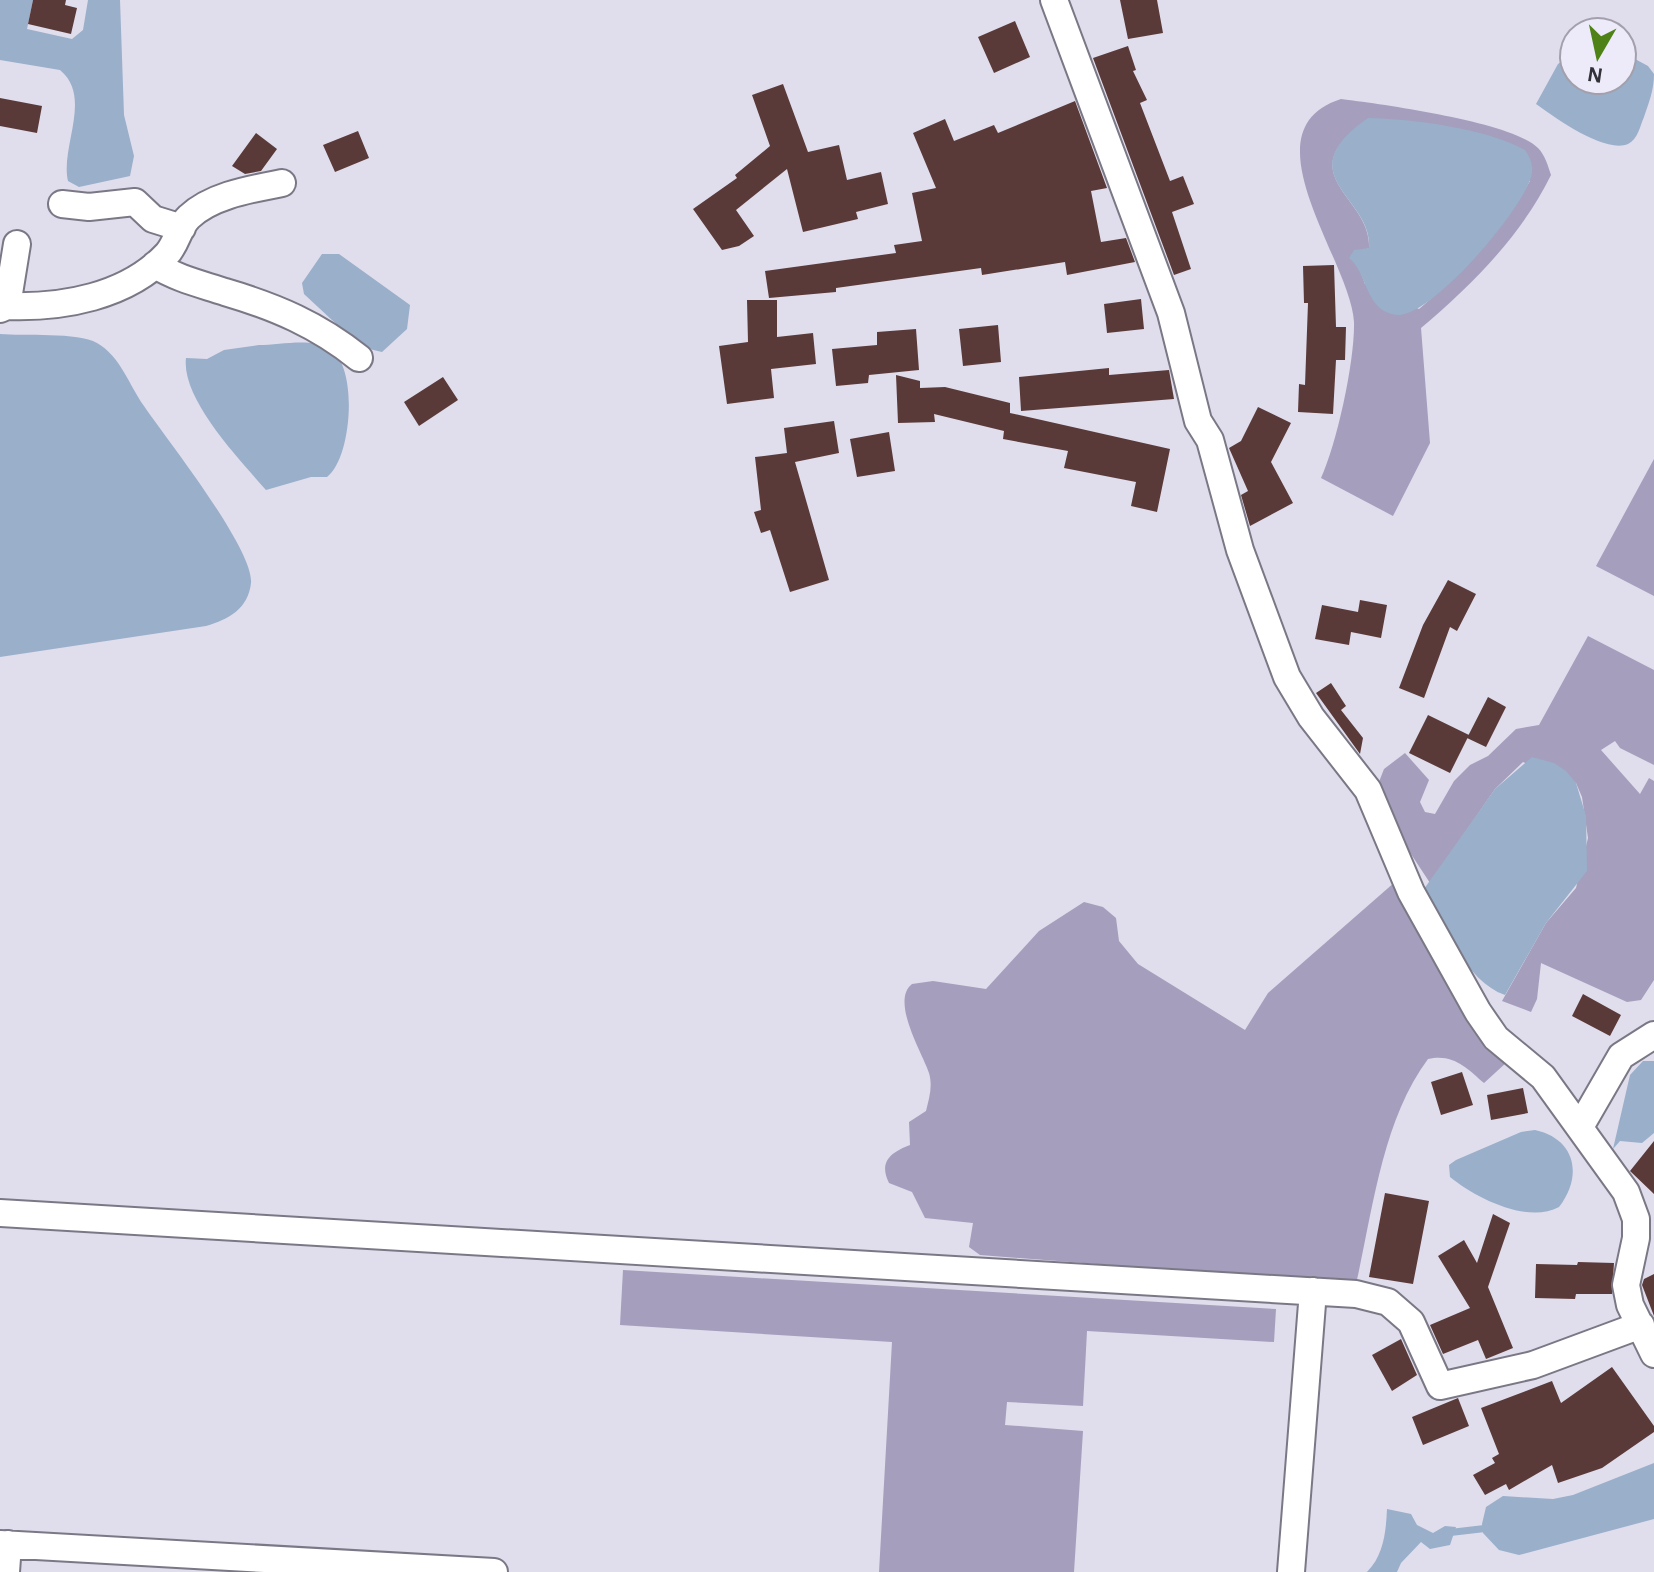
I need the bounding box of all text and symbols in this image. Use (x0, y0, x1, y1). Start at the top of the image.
north arrow (1558, 16, 1638, 96)
text: N (1586, 63, 1604, 87)

